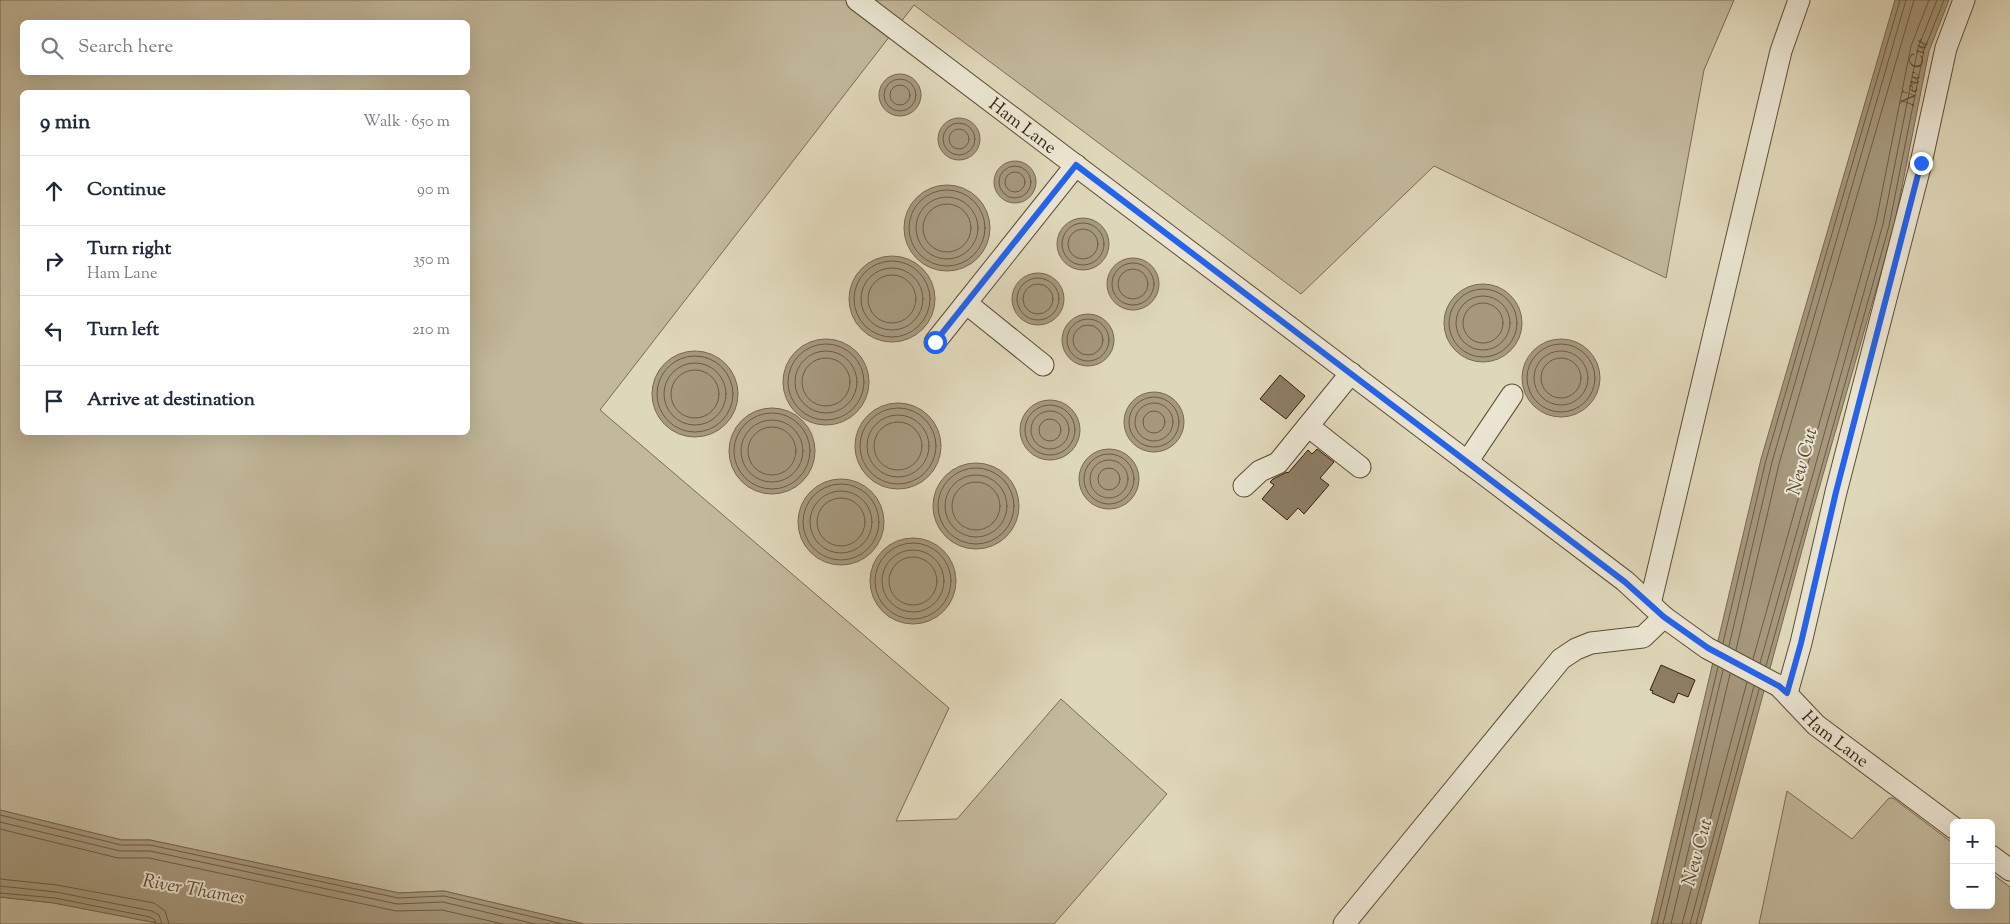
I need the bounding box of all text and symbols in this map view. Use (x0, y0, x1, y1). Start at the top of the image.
search box (20, 20, 470, 75)
icon: search (38, 34, 66, 62)
text: Search here (78, 34, 173, 61)
water label: New Cut (1896, 34, 1937, 109)
street label: Ham Lane (982, 93, 1061, 161)
text: 9 min (40, 108, 90, 138)
text: Walk · 650 m (363, 111, 450, 134)
route end (1910, 152, 1933, 175)
icon: ahead (40, 177, 68, 205)
text: Continue (87, 177, 166, 204)
text: 90 m (417, 179, 450, 202)
text: Turn right (87, 236, 171, 263)
icon: right (40, 247, 68, 275)
text: 350 m (413, 249, 450, 272)
text: Ham Lane (87, 263, 157, 286)
icon: left (40, 317, 68, 345)
text: Turn left (87, 317, 159, 344)
text: 210 m (412, 319, 450, 342)
route start (924, 331, 947, 354)
icon: arrive (40, 387, 68, 415)
text: Arrive at destination (87, 387, 255, 414)
water label: New Cut (1781, 425, 1825, 498)
street label: Ham Lane (1794, 706, 1873, 775)
water label: New Cut (1676, 816, 1720, 889)
map controls (1950, 819, 1995, 909)
button: + (1950, 819, 1995, 864)
button: − (1950, 864, 1995, 909)
water label: River Thames (141, 868, 247, 913)

